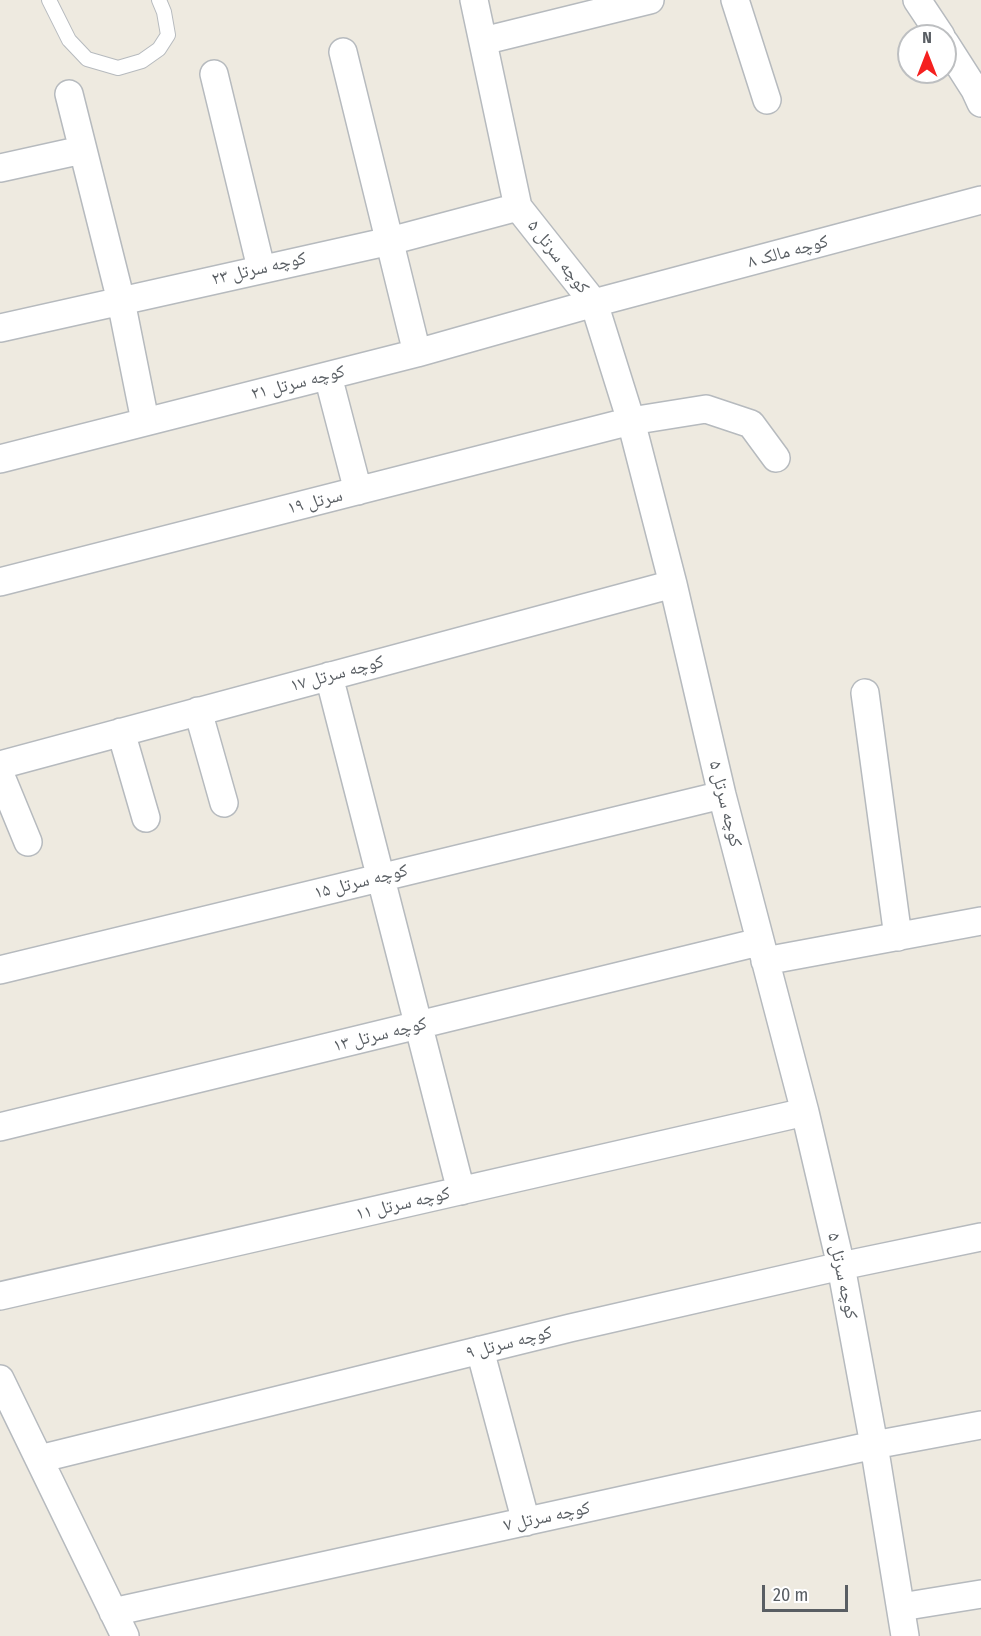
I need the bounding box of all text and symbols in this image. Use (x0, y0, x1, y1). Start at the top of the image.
north arrow (897, 24, 957, 84)
text: N (922, 28, 932, 47)
street label: کوچه سرتل ۵ (522, 216, 594, 298)
street label: کوچه مالک ۸ (745, 231, 831, 273)
street label: کوچه سرتل ۲۳ (210, 248, 308, 290)
street label: کوچه سرتل ۲۱ (249, 361, 347, 405)
street label: سرتل ۱۹ (285, 485, 345, 519)
street label: کوچه سرتل ۱۷ (288, 651, 386, 697)
street label: کوچه سرتل ۵ (704, 759, 746, 849)
street label: کوچه سرتل ۱۵ (312, 860, 410, 904)
street label: کوچه سرتل ۱۳ (331, 1013, 429, 1057)
street label: کوچه سرتل ۱۱ (354, 1183, 452, 1225)
street label: کوچه سرتل ۵ (822, 1231, 862, 1321)
street label: کوچه سرتل ۹ (464, 1322, 554, 1364)
street label: کوچه سرتل ۷ (502, 1497, 592, 1537)
scale bar (765, 1573, 850, 1611)
text: 20 m (773, 1584, 808, 1606)

